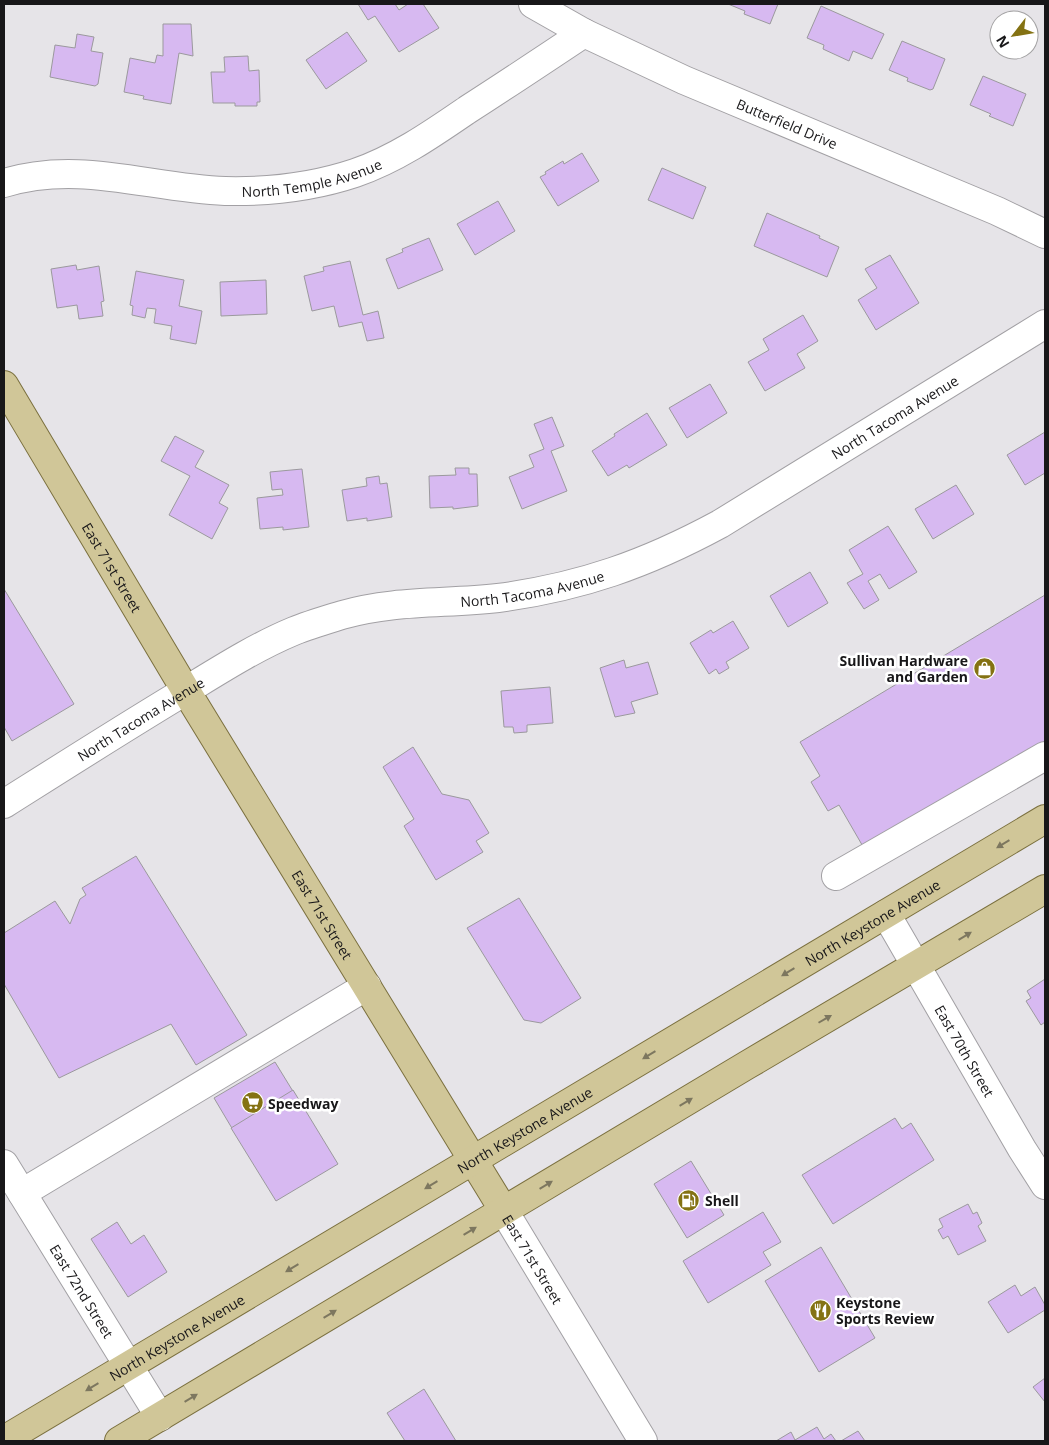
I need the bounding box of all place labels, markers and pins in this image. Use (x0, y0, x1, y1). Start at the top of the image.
place label: Sullivan Hardware and Garden (840, 651, 968, 686)
shop icon: Sullivan Hardware and Garden (972, 656, 996, 680)
supermarket icon: Speedway (240, 1091, 264, 1115)
place label: Speedway (268, 1094, 338, 1113)
fuel station icon: Shell (677, 1188, 701, 1212)
place label: Shell (705, 1191, 739, 1210)
place label: Keystone Sports Review (836, 1293, 934, 1328)
restaurant icon: Keystone Sports Review (808, 1298, 832, 1322)

